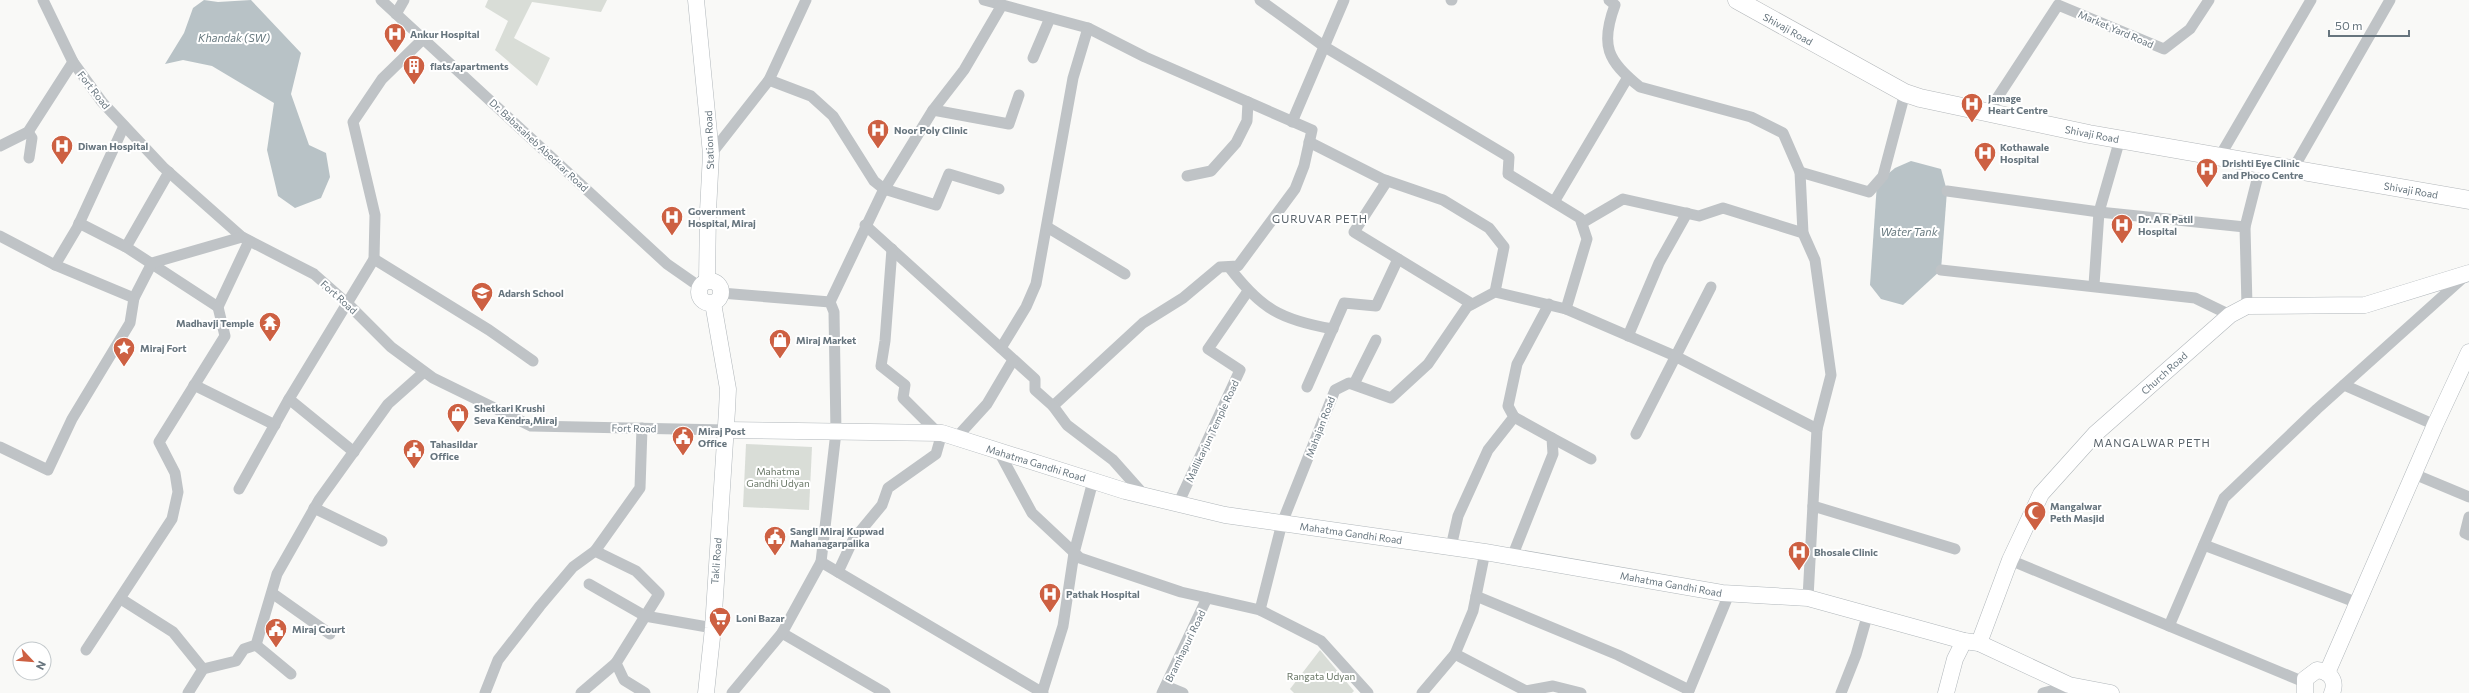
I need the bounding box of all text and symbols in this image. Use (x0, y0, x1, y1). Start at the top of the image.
street label: Market Yard Road (2076, 8, 2156, 50)
street label: Shivaji Road (1761, 10, 1815, 48)
scale bar (2329, 12, 2409, 38)
text: 50 m (2335, 18, 2363, 32)
hospital icon: Ankur Hospital (382, 21, 408, 54)
place label: Ankur Hospital (410, 28, 480, 40)
water label: Khandak (SW) (198, 31, 270, 44)
building icon: flats/apartments (401, 53, 427, 86)
place label: flats/apartments (430, 60, 509, 72)
street label: Fort Road (75, 69, 113, 112)
hospital icon: Jamage Heart Centre (1959, 91, 1985, 124)
place label: Jamage Heart Centre (1988, 92, 2048, 116)
street label: Dr. Babasaheb Abedkar Road (487, 96, 591, 194)
street label: Station Road (702, 110, 716, 170)
hospital icon: Noor Poly Clinic (865, 117, 891, 150)
street label: Shivaji Road (2064, 123, 2120, 145)
place label: Noor Poly Clinic (894, 124, 968, 136)
hospital icon: Diwan Hospital (49, 133, 75, 166)
place label: Diwan Hospital (78, 140, 149, 152)
hospital icon: Kothawale Hospital (1972, 140, 1998, 173)
place label: Kothawale Hospital (2000, 141, 2049, 165)
hospital icon: Drishti Eye Clinic and Phoco Centre (2194, 156, 2220, 189)
place label: Drishti Eye Clinic and Phoco Centre (2222, 157, 2303, 181)
street label: Shivaji Road (2383, 179, 2439, 201)
hospital icon: Government Hospital, Miraj (659, 204, 685, 237)
place label: Government Hospital, Miraj (688, 205, 756, 229)
district label: GURUVAR PETH (1272, 212, 1368, 225)
hospital icon: Dr. A R Patil Hospital (2109, 212, 2135, 245)
place label: Dr. A R Patil Hospital (2138, 213, 2193, 237)
water label: Water Tank (1880, 225, 1939, 238)
street label: Fort Road (318, 278, 360, 317)
school or university icon: Adarsh School (469, 280, 495, 313)
place label: Adarsh School (498, 287, 564, 299)
temple icon: Madhavji Temple (257, 310, 283, 343)
place label: Madhavji Temple (176, 317, 254, 329)
shop icon: Miraj Market (767, 327, 793, 360)
place label: Miraj Market (796, 334, 856, 346)
place icon: Miraj Fort (111, 335, 137, 368)
place label: Miraj Fort (140, 342, 186, 354)
street label: Church Road (2138, 349, 2190, 397)
street label: Mallikarjun Temple Road (1183, 378, 1241, 484)
street label: Mahajan Road (1303, 395, 1337, 459)
shop icon: Shetkari Krushi Seva Kendra,Miraj (445, 401, 471, 434)
place label: Shetkari Krushi Seva Kendra,Miraj (474, 402, 558, 426)
street label: Fort Road (611, 422, 657, 434)
public building icon: Miraj Post Office (670, 424, 696, 457)
place label: Miraj Post Office (698, 425, 745, 449)
district label: MANGALWAR PETH (2093, 436, 2211, 449)
public building icon: Tahasildar Office (401, 437, 427, 470)
place label: Tahasildar Office (430, 438, 478, 462)
street label: Mahatma Gandhi Road (985, 442, 1087, 484)
park label: Mahatma Gandhi Udyan (746, 465, 810, 489)
mosque icon: Mangalwar Peth Masjid (2022, 499, 2048, 532)
place label: Mangalwar Peth Masjid (2050, 500, 2105, 524)
street label: Mahatma Gandhi Road (1299, 520, 1403, 546)
public building icon: Sangli Miraj Kupwad Mahanagarpalika (762, 524, 788, 557)
place label: Sangli Miraj Kupwad Mahanagarpalika (790, 525, 884, 549)
street label: Takli Road (708, 537, 724, 585)
hospital icon: Bhosale Clinic (1786, 539, 1812, 572)
place label: Bhosale Clinic (1814, 546, 1878, 558)
street label: Mahatma Gandhi Road (1619, 569, 1723, 599)
hospital icon: Pathak Hospital (1037, 581, 1063, 614)
place label: Pathak Hospital (1066, 588, 1140, 600)
supermarket icon: Loni Bazar (707, 605, 733, 638)
street label: Bramhapuri Road (1162, 608, 1208, 684)
place label: Loni Bazar (736, 612, 785, 624)
public building icon: Miraj Court (263, 616, 289, 649)
place label: Miraj Court (292, 623, 345, 635)
north arrow (12, 641, 52, 681)
text: N (34, 659, 49, 672)
park label: Rangata Udyan (1287, 670, 1355, 682)

